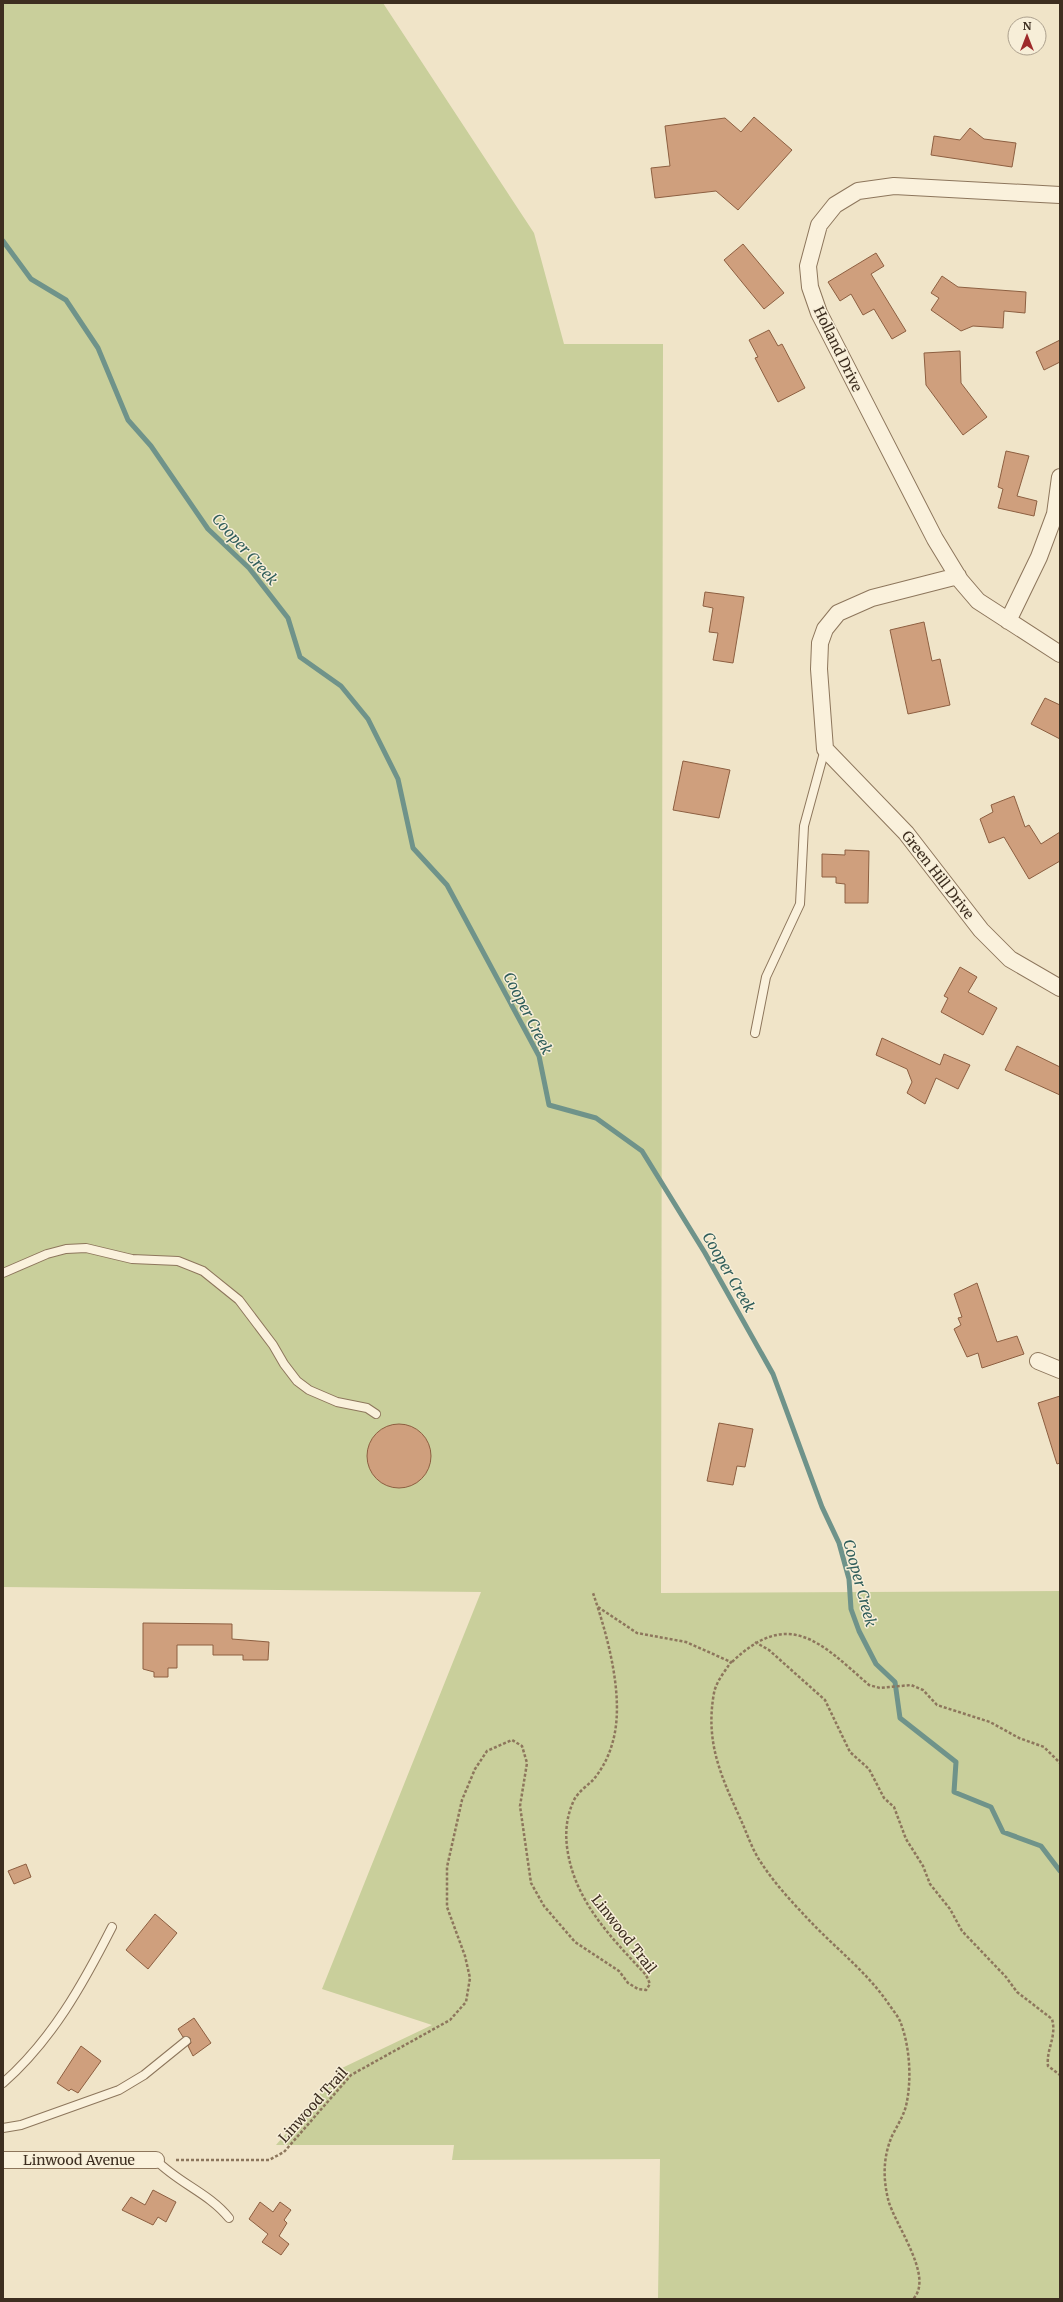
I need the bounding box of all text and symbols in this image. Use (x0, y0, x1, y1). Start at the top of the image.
north arrow (1007, 16, 1047, 56)
text: N (1023, 19, 1032, 33)
street label: Holland Drive (810, 303, 866, 395)
water label: Cooper Creek (208, 509, 283, 589)
street label: Green Hill Drive (898, 827, 978, 923)
water label: Cooper Creek (499, 969, 557, 1058)
water label: Cooper Creek (698, 1228, 760, 1316)
water label: Cooper Creek (839, 1537, 881, 1630)
street label: Linwood Trail (588, 1891, 661, 1977)
street label: Linwood Trail (275, 2063, 352, 2146)
street label: Linwood Avenue (23, 2151, 135, 2169)

